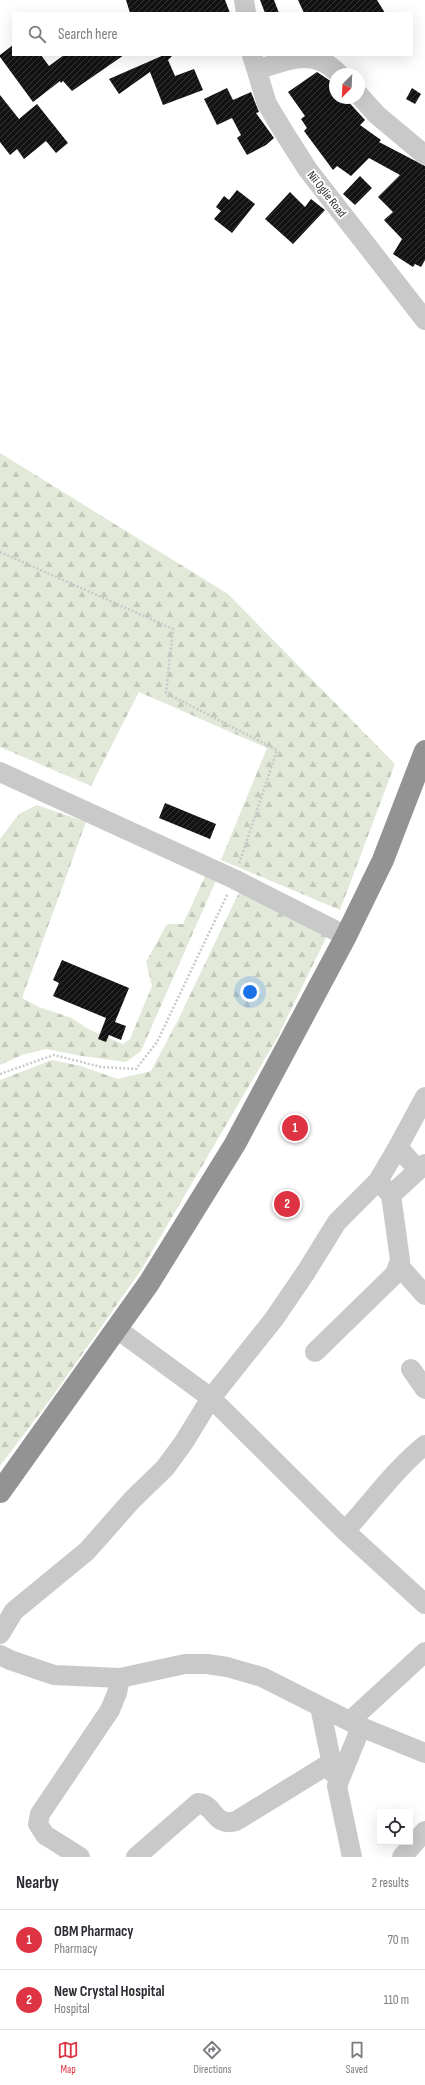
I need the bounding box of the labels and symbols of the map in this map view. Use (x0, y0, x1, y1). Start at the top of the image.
north arrow (329, 68, 365, 104)
street label: Nii Oglie Road (304, 168, 349, 220)
your location (240, 982, 260, 1002)
pin: 1 (282, 1113, 308, 1143)
pin: 2 (274, 1189, 300, 1219)

